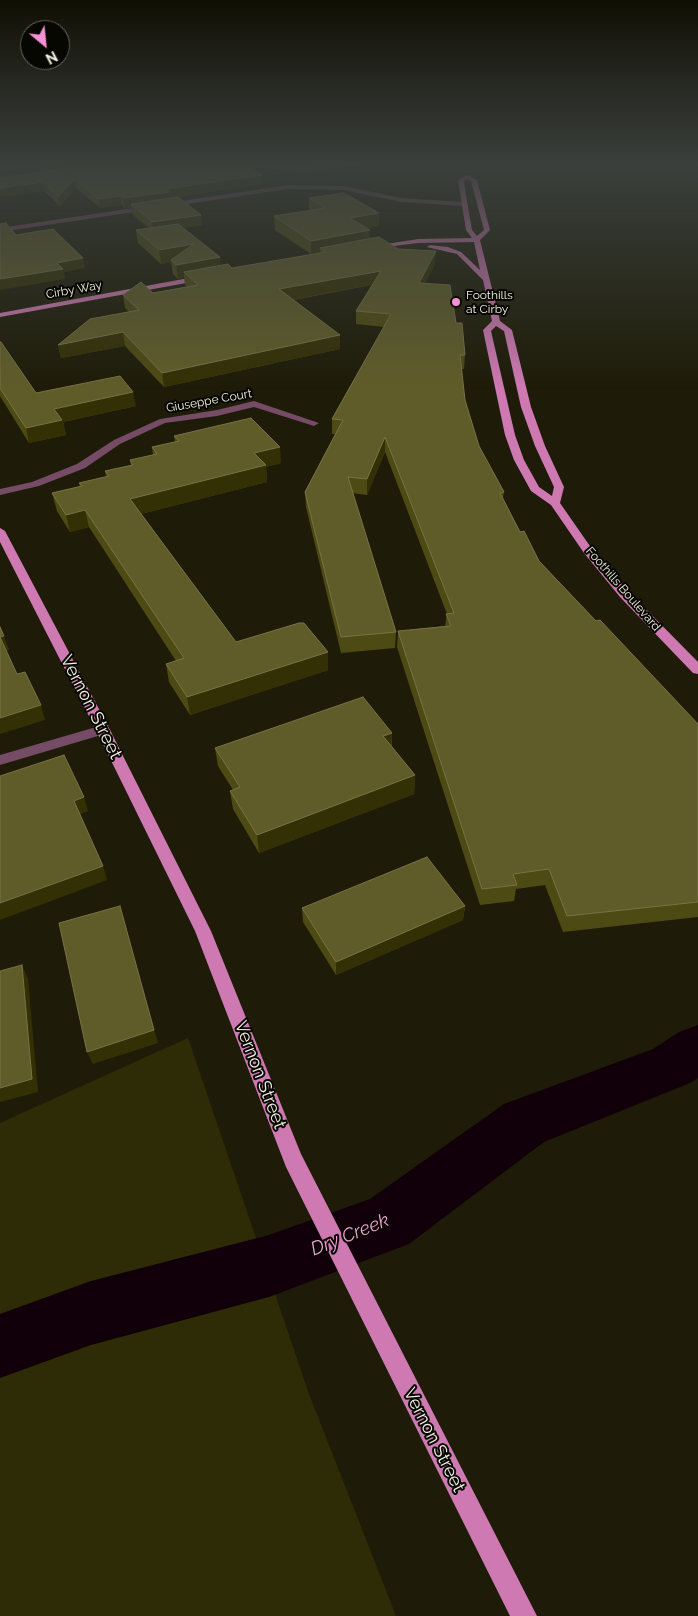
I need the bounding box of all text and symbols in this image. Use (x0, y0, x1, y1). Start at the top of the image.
north arrow (20, 20, 70, 70)
text: N (43, 48, 60, 67)
street label: Cirby Way (45, 278, 103, 302)
place label: Foothills at Cirby (466, 288, 513, 316)
marker: Foothills at Cirby (450, 296, 462, 308)
street label: Giuseppe Court (165, 386, 253, 416)
street label: Foothills Boulevard (583, 544, 663, 634)
street label: Vernon Street (55, 651, 127, 763)
street label: Vernon Street (229, 1018, 291, 1132)
water label: Dry Creek (307, 1209, 393, 1261)
street label: Vernon Street (398, 1384, 470, 1496)

